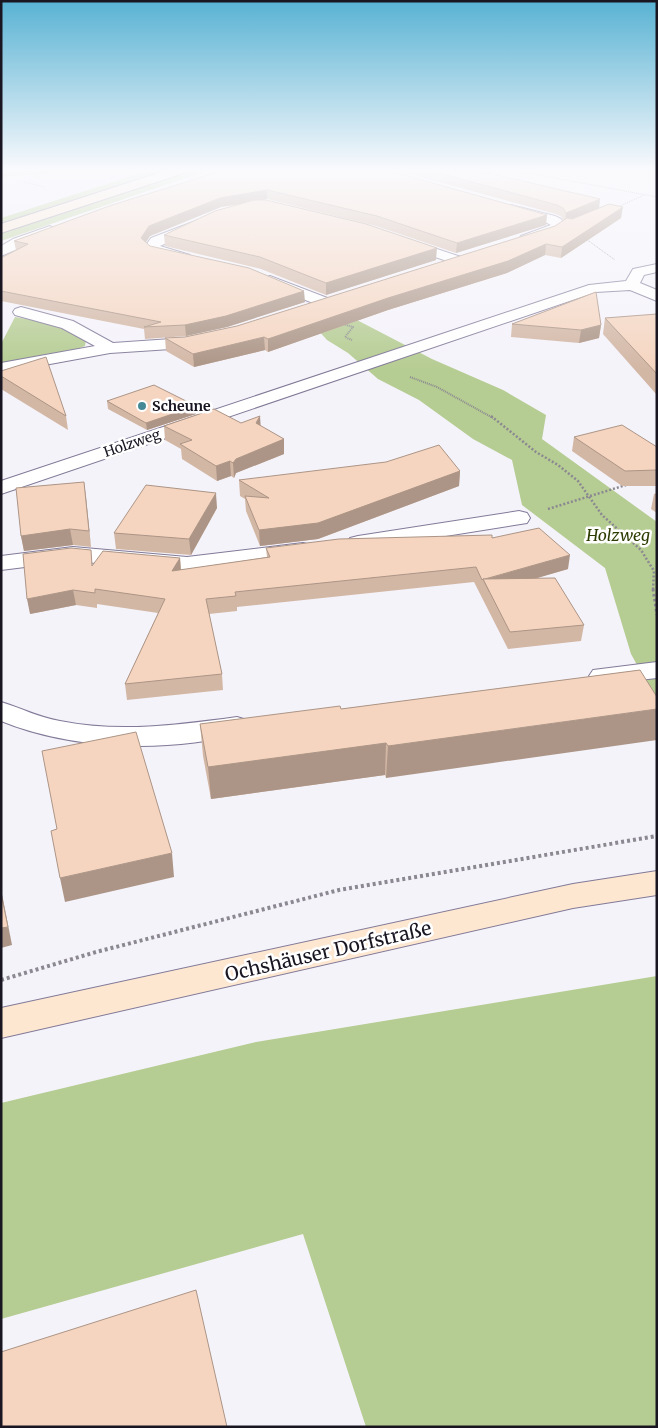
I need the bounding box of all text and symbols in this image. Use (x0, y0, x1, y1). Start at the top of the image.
place label: Scheune (152, 397, 211, 415)
marker: Scheune (136, 400, 148, 412)
street label: Holzweg (101, 425, 163, 461)
park label: Holzweg (585, 525, 650, 545)
street label: Ochshäuser Dorfstraße (223, 916, 434, 986)

